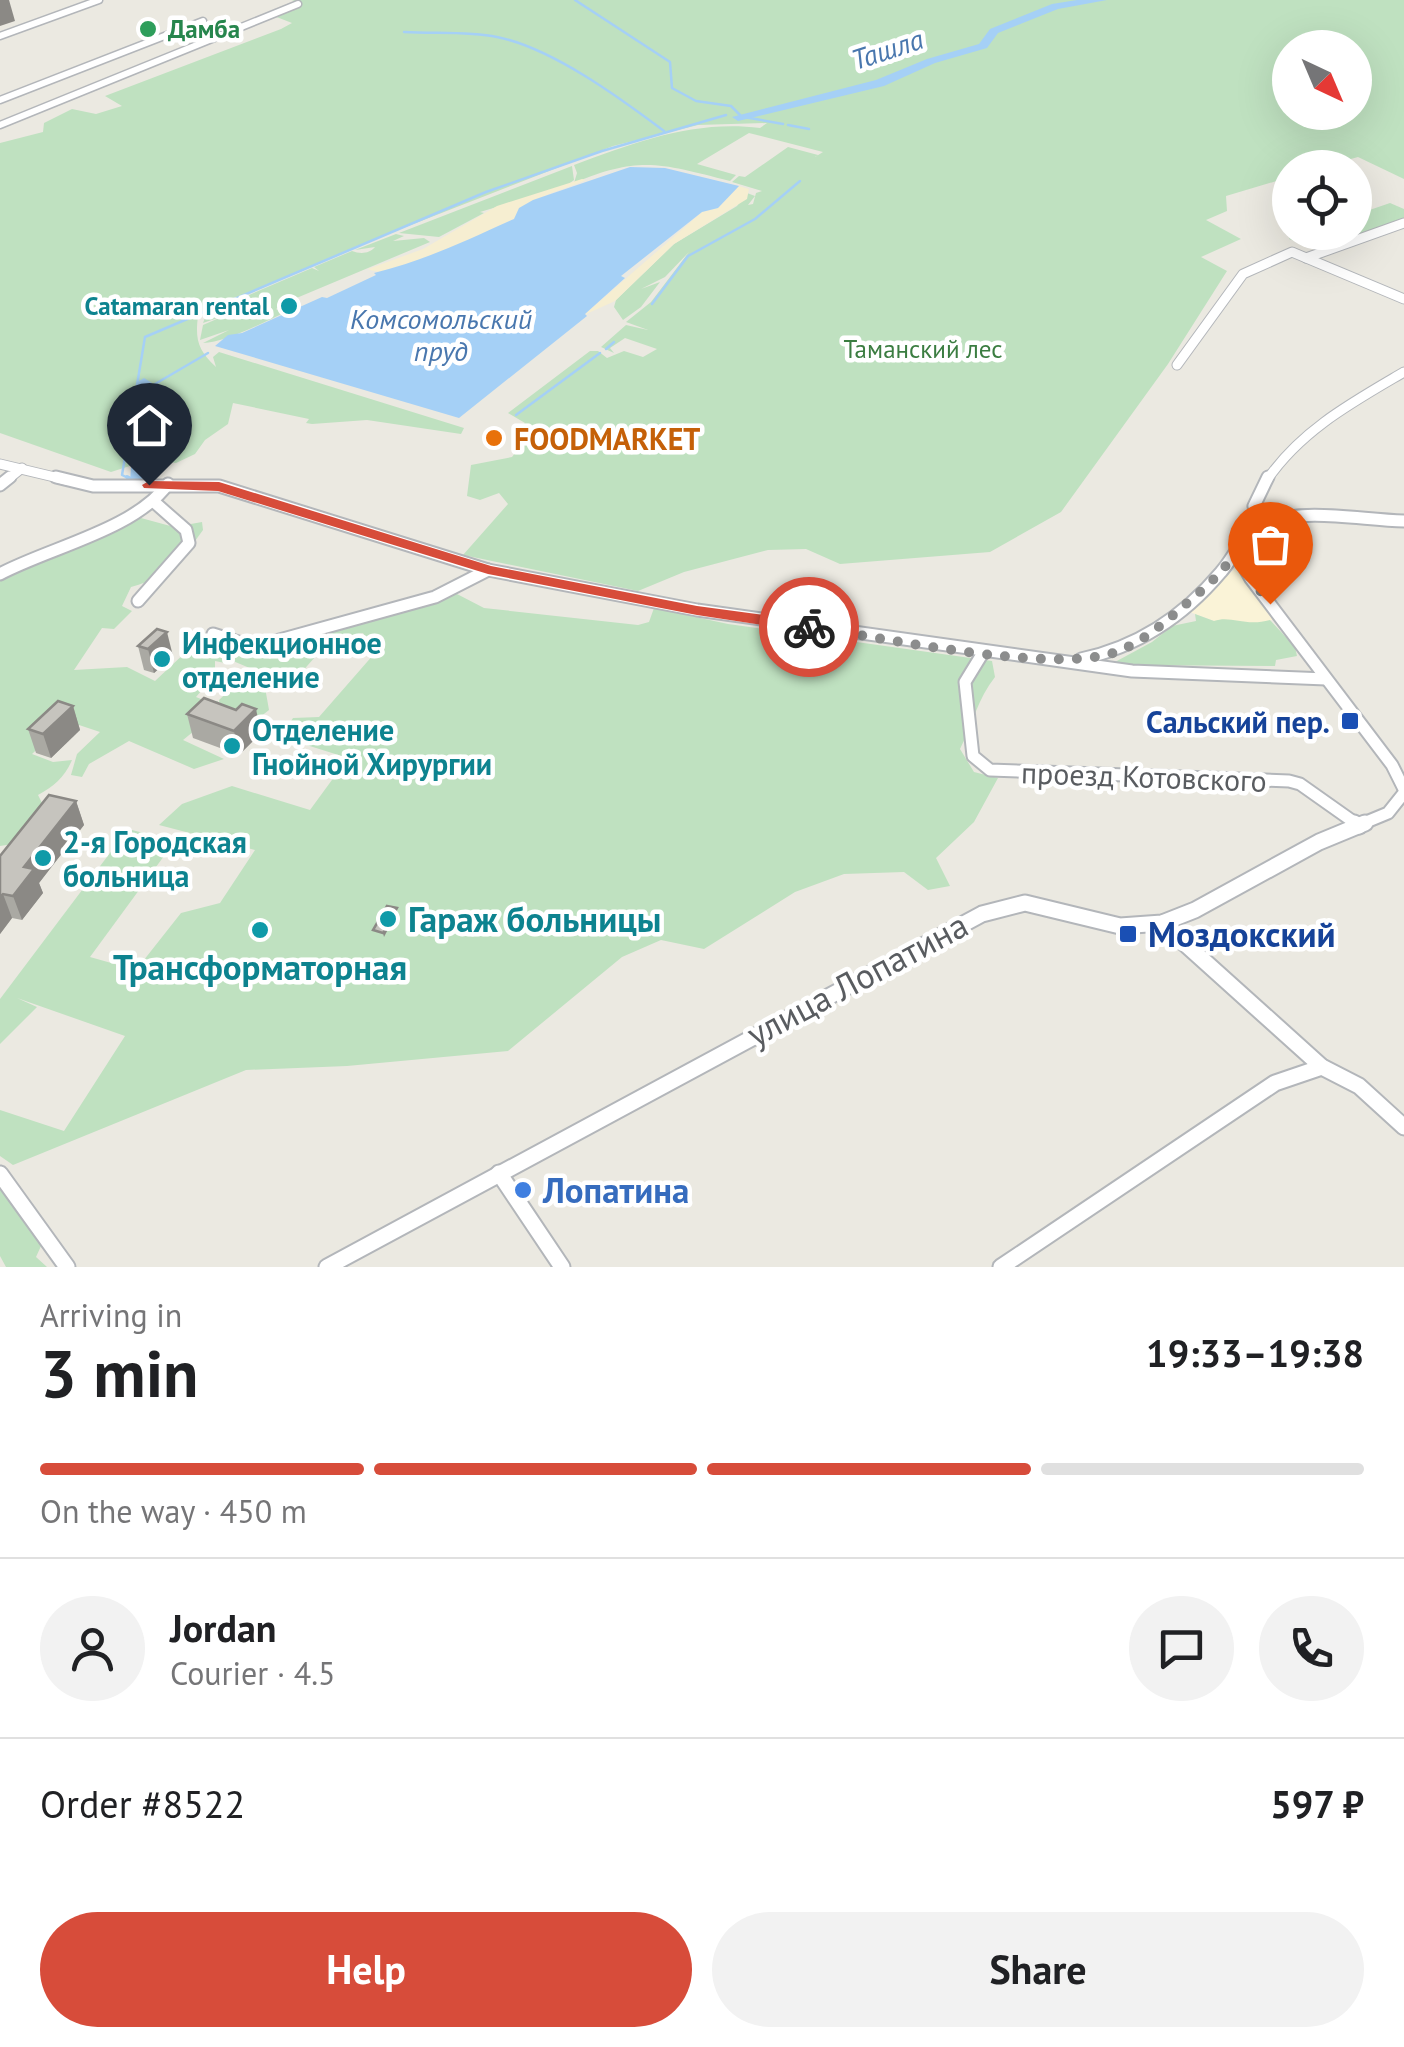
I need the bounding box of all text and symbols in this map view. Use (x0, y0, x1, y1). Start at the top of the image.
place label: Дамба (168, 13, 240, 45)
marker: Дамба (137, 18, 159, 40)
water label: Ташла (846, 20, 928, 78)
north arrow (1272, 30, 1372, 130)
map controls (1272, 30, 1372, 250)
button: locate (1272, 150, 1372, 250)
place label: Catamaran rental (85, 290, 270, 322)
marker: Catamaran rental (278, 295, 300, 317)
water label: Комсомольский пруд (350, 300, 532, 369)
park label: Таманский лес (843, 333, 1003, 365)
pin (107, 383, 192, 486)
icon: home (122, 398, 177, 453)
place label: FOODMARKET (514, 419, 700, 458)
marker: FOODMARKET (483, 427, 505, 449)
pin (1228, 502, 1313, 605)
icon: bag (1243, 517, 1298, 572)
courier (759, 577, 859, 677)
icon: bike (782, 600, 837, 655)
place label: Инфекционное отделение (182, 623, 382, 696)
marker: Инфекционное отделение (151, 648, 173, 670)
place label: Сальский пер. (1146, 702, 1330, 741)
place label: Отделение Гнойной Хирургии (252, 710, 492, 783)
marker: Сальский пер. (1339, 710, 1361, 732)
marker: Отделение Гнойной Хирургии (221, 735, 243, 757)
street label: проезд Котовского (1020, 752, 1268, 800)
place label: 2-я Городская больница (63, 822, 247, 895)
marker: 2-я Городская больница (32, 847, 54, 869)
place label: Гараж больницы (408, 896, 661, 942)
street label: улица Лопатина (738, 901, 976, 1057)
marker: Гараж больницы (377, 908, 399, 930)
place label: Моздокский (1148, 911, 1336, 957)
marker: Трансформаторная (249, 919, 271, 941)
marker: Моздокский (1117, 923, 1139, 945)
place label: Трансформаторная (113, 944, 407, 990)
place label: Лопатина (542, 1167, 689, 1213)
marker: Лопатина (512, 1179, 534, 1201)
text: Arriving in (40, 1294, 182, 1336)
text: 19:33–19:38 (1146, 1328, 1364, 1377)
text: 3 min (40, 1331, 199, 1415)
text: On the way · 450 m (40, 1490, 307, 1532)
button: person (40, 1596, 145, 1701)
button: chat (1129, 1596, 1234, 1701)
button: phone (1259, 1596, 1364, 1701)
text: Jordan (170, 1603, 276, 1652)
text: Courier · 4.5 (170, 1652, 336, 1694)
text: Order #8522 (40, 1779, 245, 1828)
text: 597 ₽ (1270, 1779, 1364, 1828)
button: Help (40, 1912, 692, 2027)
button: Share (712, 1912, 1364, 2027)

